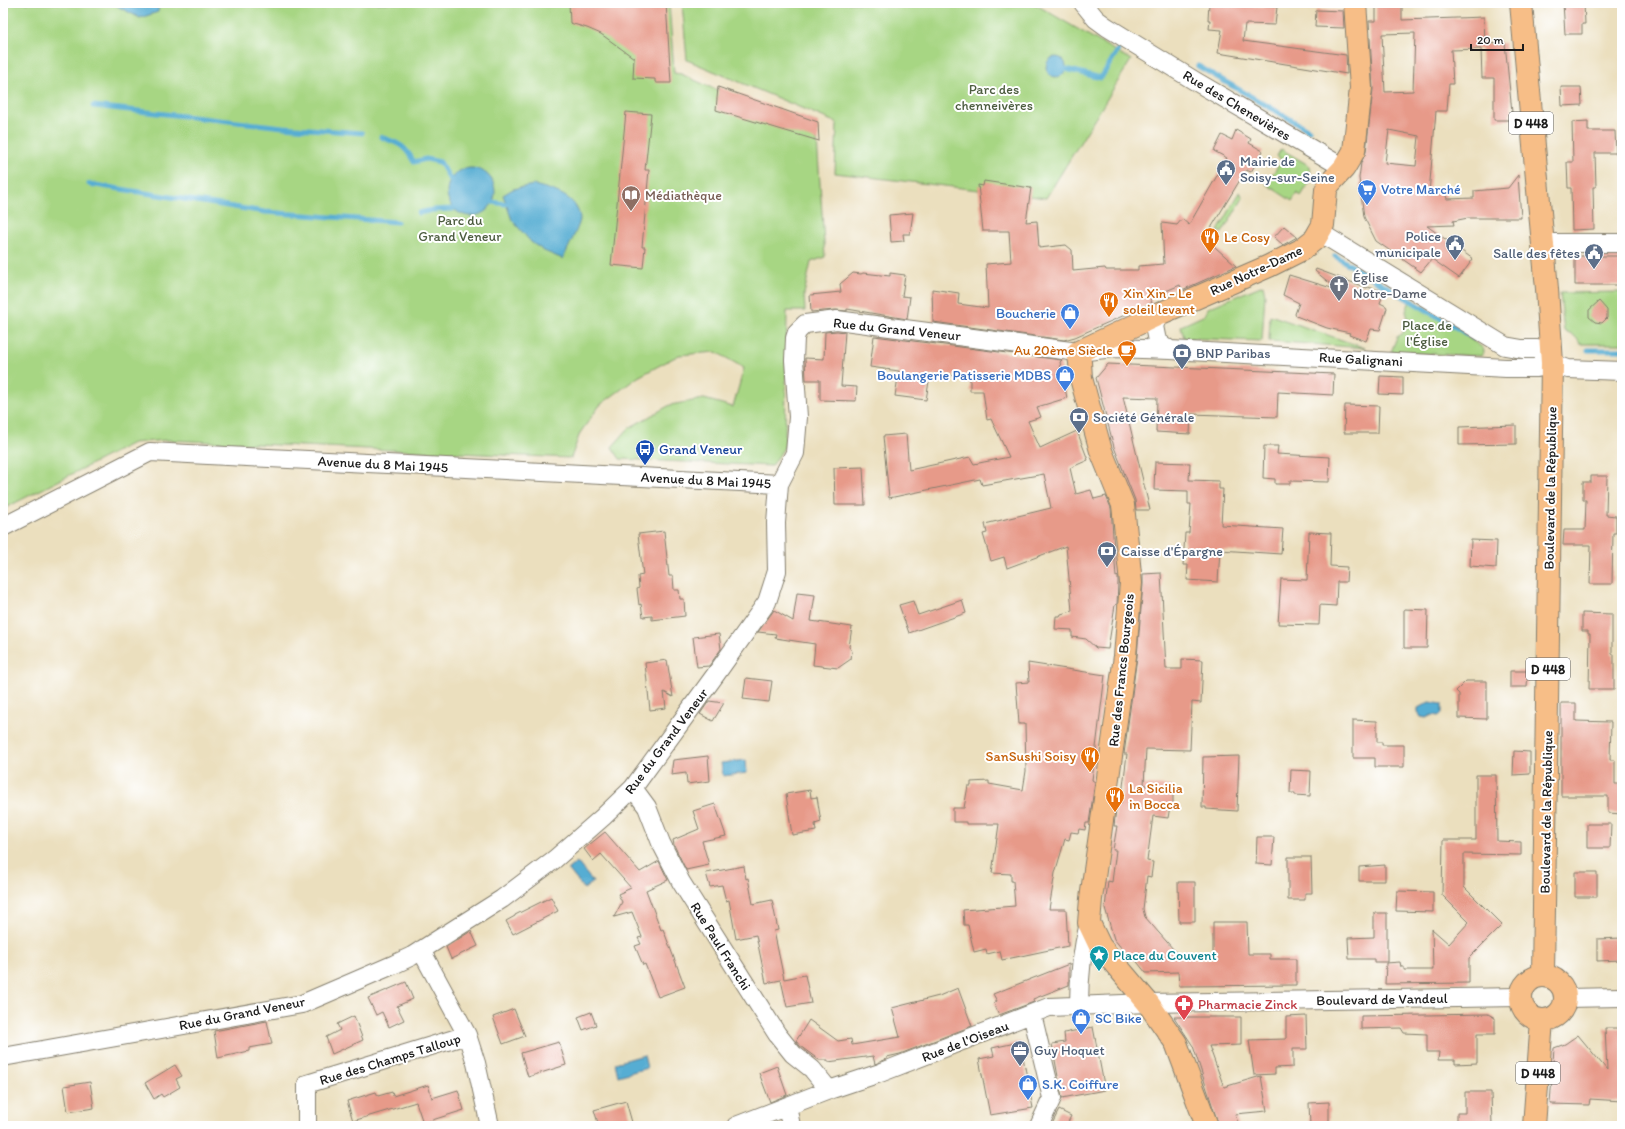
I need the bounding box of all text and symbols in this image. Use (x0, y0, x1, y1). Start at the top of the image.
scale bar (1471, 26, 1523, 52)
text: 20 m (1477, 33, 1504, 47)
street label: Rue des Chenevières (1180, 67, 1294, 144)
park label: Parc des chenneivères (955, 81, 1033, 114)
road number: D 448 (1509, 112, 1553, 134)
place label: Mairie de Soisy-sur-Seine (1240, 153, 1335, 186)
public building icon: Mairie de Soisy-sur-Seine (1215, 158, 1237, 186)
supermarket icon: Votre Marché (1356, 178, 1378, 206)
place label: Votre Marché (1381, 181, 1461, 198)
library icon: Médiathèque (620, 184, 642, 212)
place label: Médiathèque (645, 187, 722, 204)
park label: Parc du Grand Veneur (418, 212, 502, 245)
restaurant icon: Le Cosy (1199, 226, 1221, 254)
place label: Police municipale (1375, 228, 1441, 261)
place label: Le Cosy (1224, 229, 1270, 246)
public building icon: Police municipale (1444, 233, 1466, 261)
street label: Rue Notre-Dame (1207, 241, 1305, 299)
public building icon: Salle des fêtes (1583, 242, 1605, 270)
place label: Salle des fêtes (1493, 245, 1580, 262)
place label: Église Notre-Dame (1353, 269, 1427, 302)
church icon: Église Notre-Dame (1328, 274, 1350, 302)
place label: Xin Xin - Le soleil levant (1123, 285, 1195, 318)
restaurant icon: Xin Xin - Le soleil levant (1098, 290, 1120, 318)
shop icon: Boucherie (1059, 302, 1081, 330)
place label: Boucherie (996, 305, 1056, 322)
street label: Rue du Grand Veneur (832, 314, 962, 345)
park label: Place de l'Église (1402, 317, 1452, 350)
cafe icon: Au 20ème Siècle (1116, 339, 1138, 367)
place label: Au 20ème Siècle (1014, 342, 1113, 359)
bank icon: BNP Paribas (1171, 342, 1193, 370)
place label: BNP Paribas (1196, 345, 1271, 362)
street label: Rue Galignani (1319, 349, 1403, 370)
shop icon: Boulangerie Patisserie MDBS (1054, 364, 1076, 392)
place label: Boulangerie Patisserie MDBS (877, 367, 1051, 384)
bank icon: Société Générale (1068, 406, 1090, 434)
street label: Boulevard de la République (1541, 406, 1560, 570)
place label: Société Générale (1093, 409, 1195, 426)
bus stop icon: Grand Veneur (634, 438, 656, 466)
place label: Grand Veneur (659, 441, 743, 458)
street label: Avenue du 8 Mai 1945 (317, 453, 449, 476)
street label: Avenue du 8 Mai 1945 (640, 469, 772, 492)
bank icon: Caisse d'Épargne (1096, 540, 1118, 568)
place label: Caisse d'Épargne (1121, 543, 1223, 560)
street label: Rue des Francs Bourgeois (1105, 593, 1138, 747)
road number: D 448 (1526, 658, 1570, 680)
street label: Rue du Grand Veneur (621, 685, 712, 798)
street label: Boulevard de la République (1537, 730, 1556, 894)
restaurant icon: SanSushi Soisy (1079, 745, 1101, 773)
place label: SanSushi Soisy (986, 748, 1076, 765)
place label: La Sicilia in Bocca (1129, 780, 1183, 813)
restaurant icon: La Sicilia in Bocca (1104, 785, 1126, 813)
street label: Rue Paul Franchi (687, 899, 754, 993)
place icon: Place du Couvent (1088, 944, 1110, 972)
place label: Place du Couvent (1113, 947, 1217, 964)
street label: Boulevard de Vandeul (1316, 990, 1448, 1009)
street label: Rue du Grand Veneur (178, 993, 307, 1034)
pharmacy icon: Pharmacie Zinck (1173, 993, 1195, 1021)
place label: Pharmacie Zinck (1198, 996, 1298, 1013)
shop icon: SC Bike (1070, 1007, 1092, 1035)
place label: SC Bike (1095, 1010, 1142, 1027)
street label: Rue de l'Oiseau (919, 1017, 1011, 1066)
street label: Rue des Champs Talloup (318, 1030, 463, 1089)
office icon: Guy Hoquet (1009, 1039, 1031, 1067)
place label: Guy Hoquet (1034, 1042, 1105, 1059)
road number: D 448 (1516, 1062, 1560, 1084)
shop icon: S.K. Coiffure (1017, 1073, 1039, 1101)
place label: S.K. Coiffure (1042, 1076, 1119, 1093)

